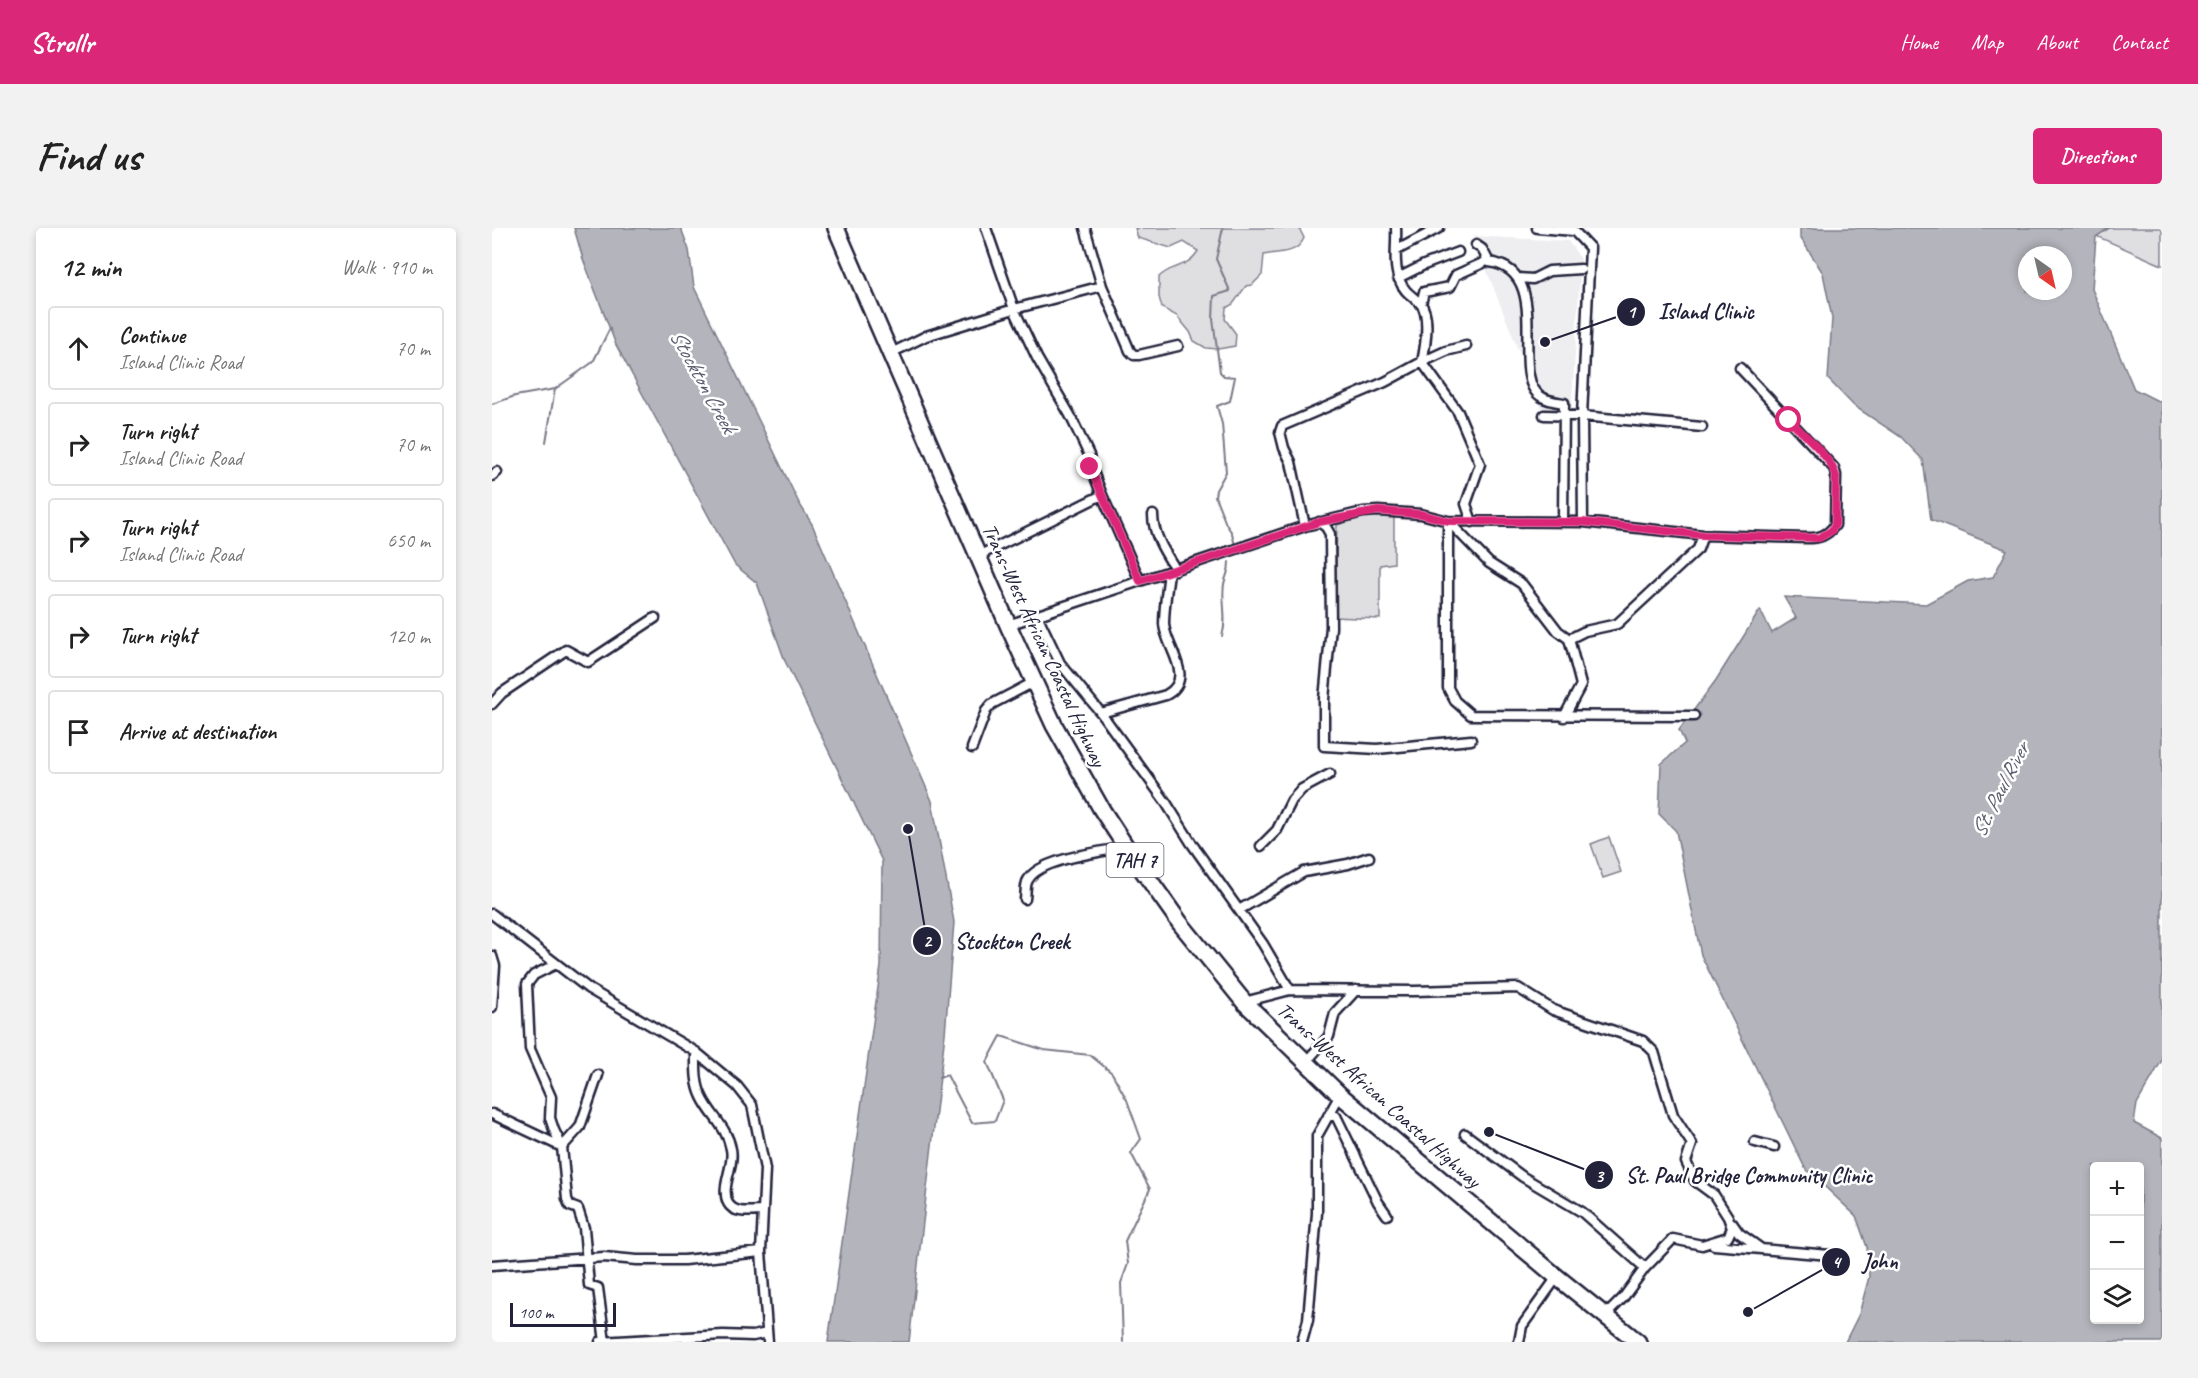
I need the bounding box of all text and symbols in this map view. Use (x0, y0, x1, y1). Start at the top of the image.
text: Strollr (30, 25, 94, 60)
text: Home (1900, 29, 1938, 55)
text: Map (1971, 29, 2003, 55)
text: About (2036, 29, 2078, 55)
text: Contact (2111, 29, 2168, 55)
button: Directions (2033, 128, 2162, 184)
text: Find us (36, 130, 141, 183)
north arrow (2018, 246, 2072, 300)
text: 12 min (60, 251, 122, 284)
text: Walk · 910 m (342, 255, 432, 280)
callout: Island Clinic (1616, 292, 1766, 332)
text: Island Clinic (1658, 298, 1755, 326)
text: 1 (1627, 301, 1637, 323)
text: Continue (119, 322, 185, 350)
water label: Stockton Creek (663, 325, 745, 441)
icon: ahead (62, 332, 95, 365)
text: 70 m (396, 336, 430, 361)
text: Island Clinic Road (119, 350, 242, 375)
route start (1775, 406, 1801, 432)
text: Turn right (119, 418, 196, 446)
icon: right (62, 428, 95, 461)
text: 70 m (396, 432, 430, 457)
text: Island Clinic Road (119, 446, 242, 471)
route end (1076, 453, 1102, 479)
text: Turn right (119, 514, 196, 542)
street label: Trans-West African Coastal Highway (976, 519, 1113, 772)
icon: right (62, 524, 95, 557)
text: 650 m (387, 528, 430, 553)
text: Island Clinic Road (119, 542, 242, 567)
icon: right (62, 620, 95, 653)
text: Turn right (119, 622, 196, 650)
text: 120 m (387, 624, 430, 649)
icon: arrive (62, 716, 95, 749)
text: Arrive at destination (119, 718, 276, 746)
water label: St. Paul River (1964, 735, 2037, 842)
road number: TAH 7 (1106, 843, 1164, 877)
callout: Stockton Creek (912, 921, 1081, 961)
text: Stockton Creek (955, 928, 1071, 956)
text: 2 (923, 930, 933, 952)
street label: Trans-West African Coastal Highway (1272, 997, 1488, 1195)
callout: St. Paul Bridge Community Clinic (1584, 1155, 1885, 1195)
text: St. Paul Bridge Community Clinic (1626, 1162, 1873, 1190)
map controls (2090, 1162, 2144, 1324)
button: + (2090, 1162, 2144, 1216)
text: 3 (1595, 1165, 1605, 1187)
button: − (2090, 1216, 2144, 1270)
callout: John (1821, 1242, 1910, 1282)
text: John (1860, 1248, 1898, 1276)
text: 4 (1832, 1251, 1842, 1273)
button: layers (2090, 1270, 2144, 1324)
scale bar (510, 1300, 616, 1328)
text: 100 m (519, 1303, 553, 1323)

